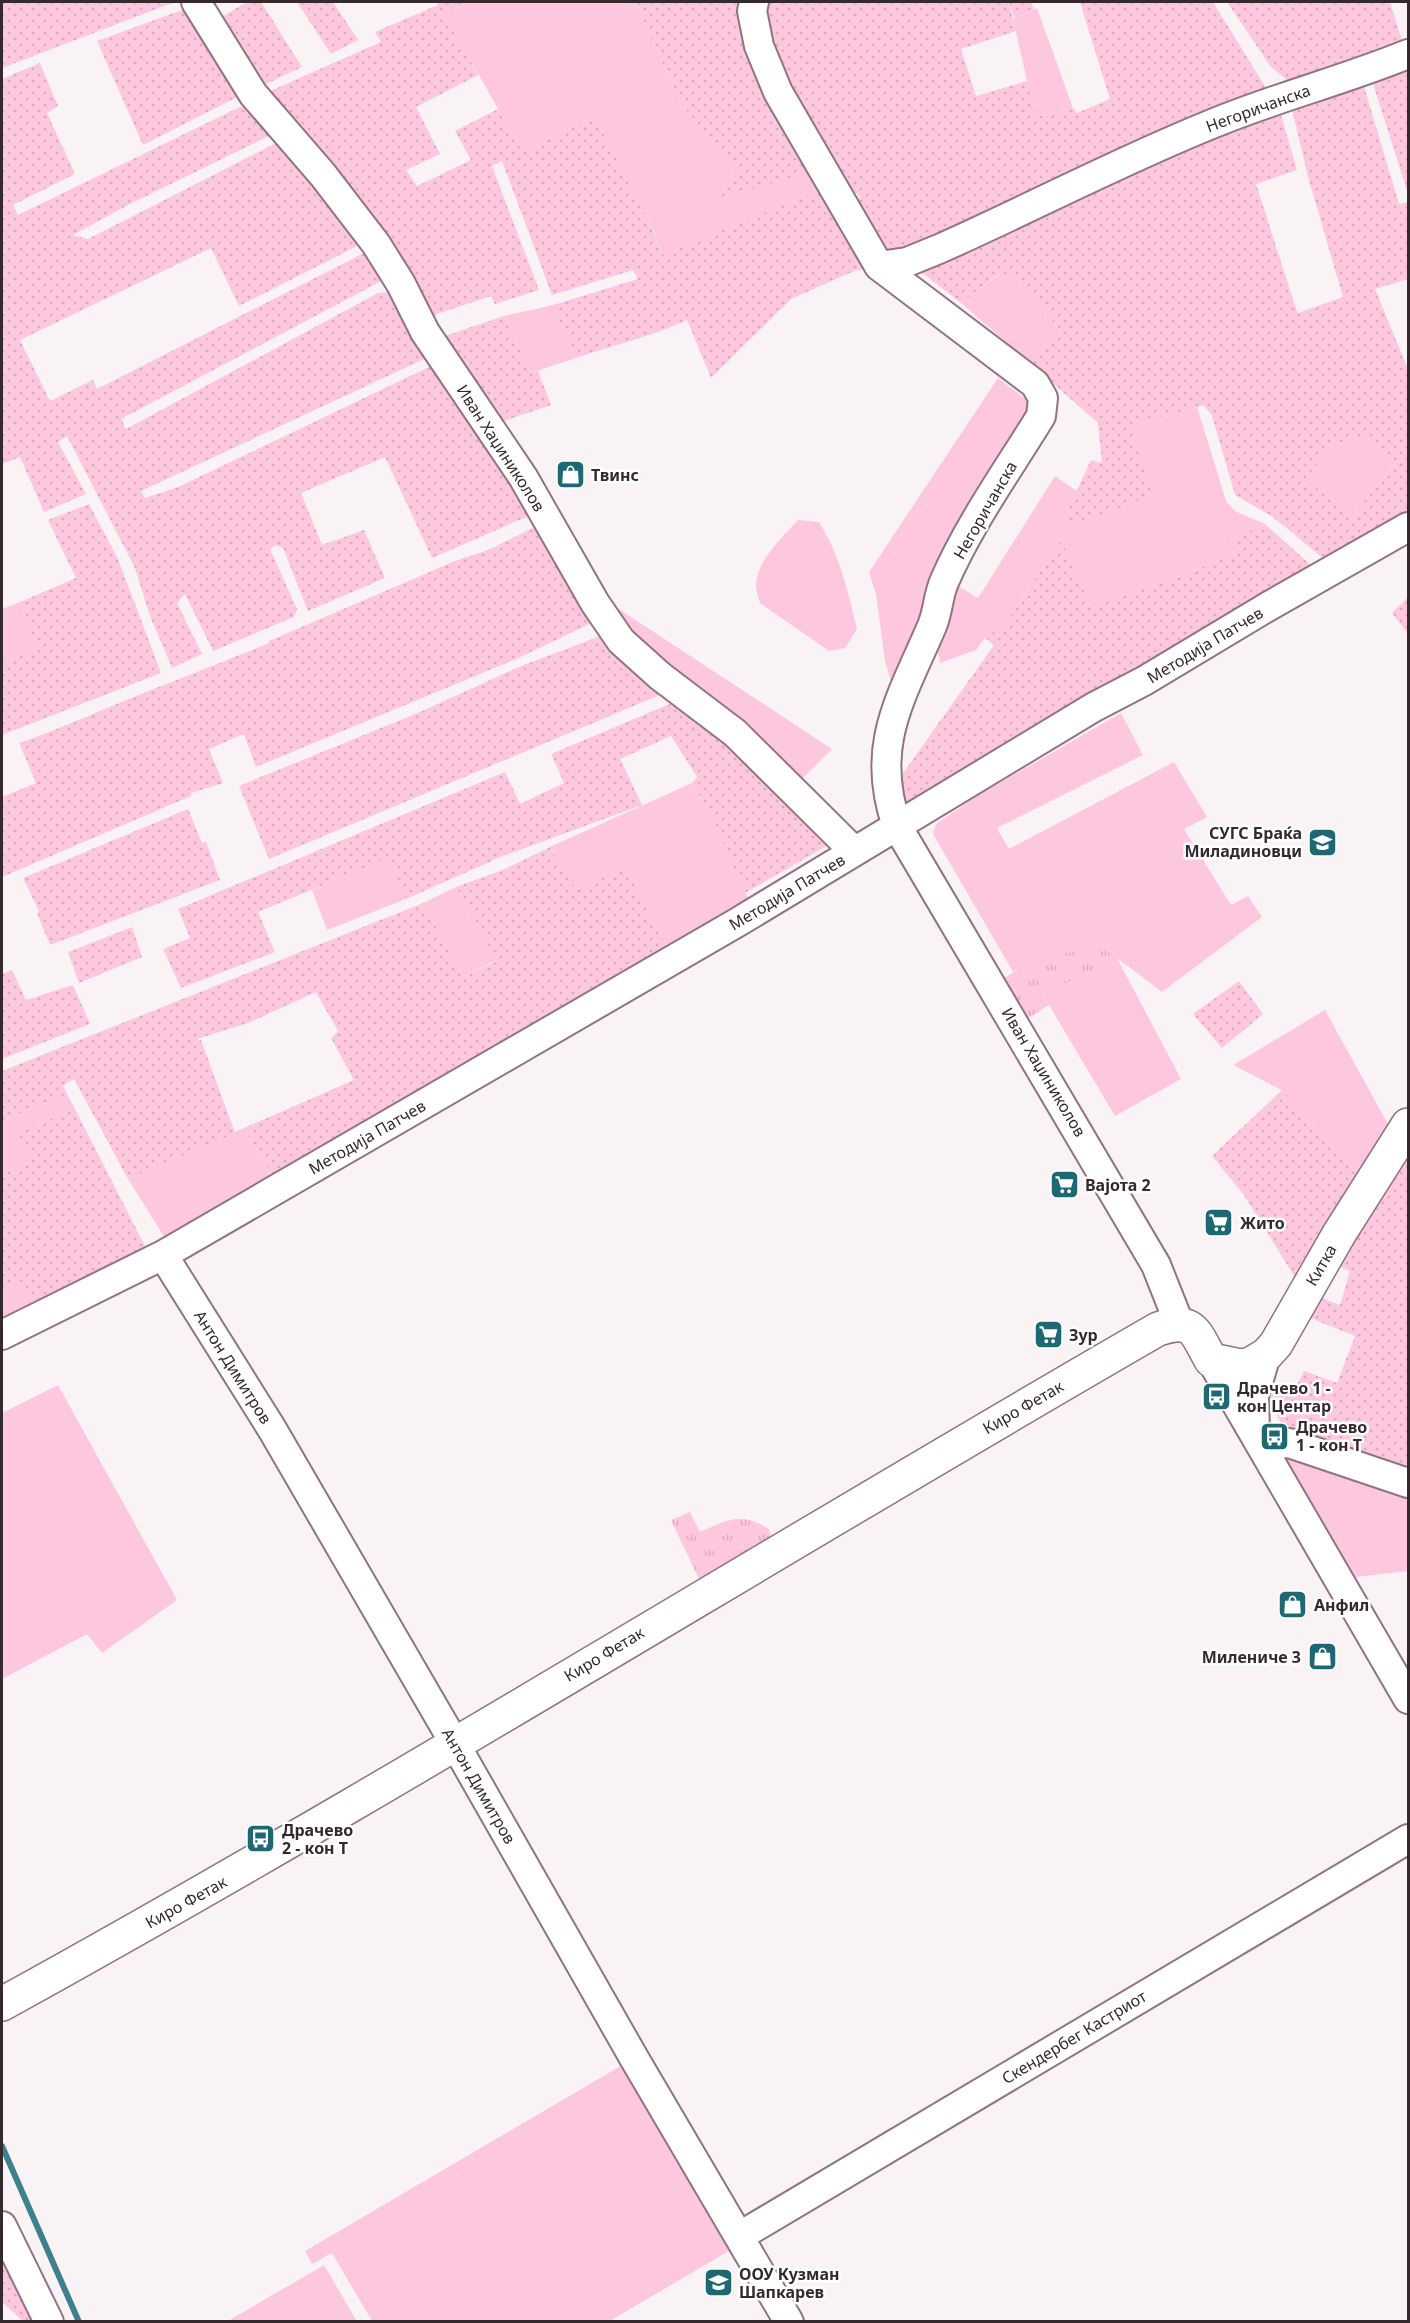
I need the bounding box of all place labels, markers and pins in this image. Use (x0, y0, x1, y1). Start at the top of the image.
shop icon: Твинс (554, 459, 586, 491)
place label: Твинс (591, 464, 639, 486)
place label: СУГС Браќа Миладиновци (1184, 822, 1302, 862)
school or university icon: СУГС Браќа Миладиновци (1307, 826, 1339, 858)
supermarket icon: Вајота 2 (1048, 1169, 1080, 1201)
place label: Вајота 2 (1085, 1174, 1151, 1196)
supermarket icon: Жито (1203, 1207, 1235, 1239)
place label: Жито (1240, 1212, 1285, 1234)
supermarket icon: Зур (1032, 1319, 1064, 1351)
place label: Зур (1069, 1324, 1098, 1346)
place label: Драчево 1 - кон Центар (1237, 1377, 1331, 1417)
bus stop icon: Драчево 1 - кон Центар (1200, 1381, 1232, 1413)
place label: Драчево 1 - кон T (1296, 1416, 1367, 1456)
bus stop icon: Драчево 1 - кон T (1259, 1420, 1291, 1452)
shop icon: Анфил (1277, 1589, 1309, 1621)
place label: Анфил (1314, 1594, 1369, 1616)
shop icon: Милениче 3 (1306, 1641, 1338, 1673)
place label: Милениче 3 (1202, 1646, 1301, 1668)
place label: Драчево 2 - кон T (282, 1819, 353, 1859)
bus stop icon: Драчево 2 - кон T (245, 1823, 277, 1855)
place label: ООУ Кузман Шапкарев (739, 2263, 839, 2303)
school or university icon: ООУ Кузман Шапкарев (702, 2267, 734, 2299)

